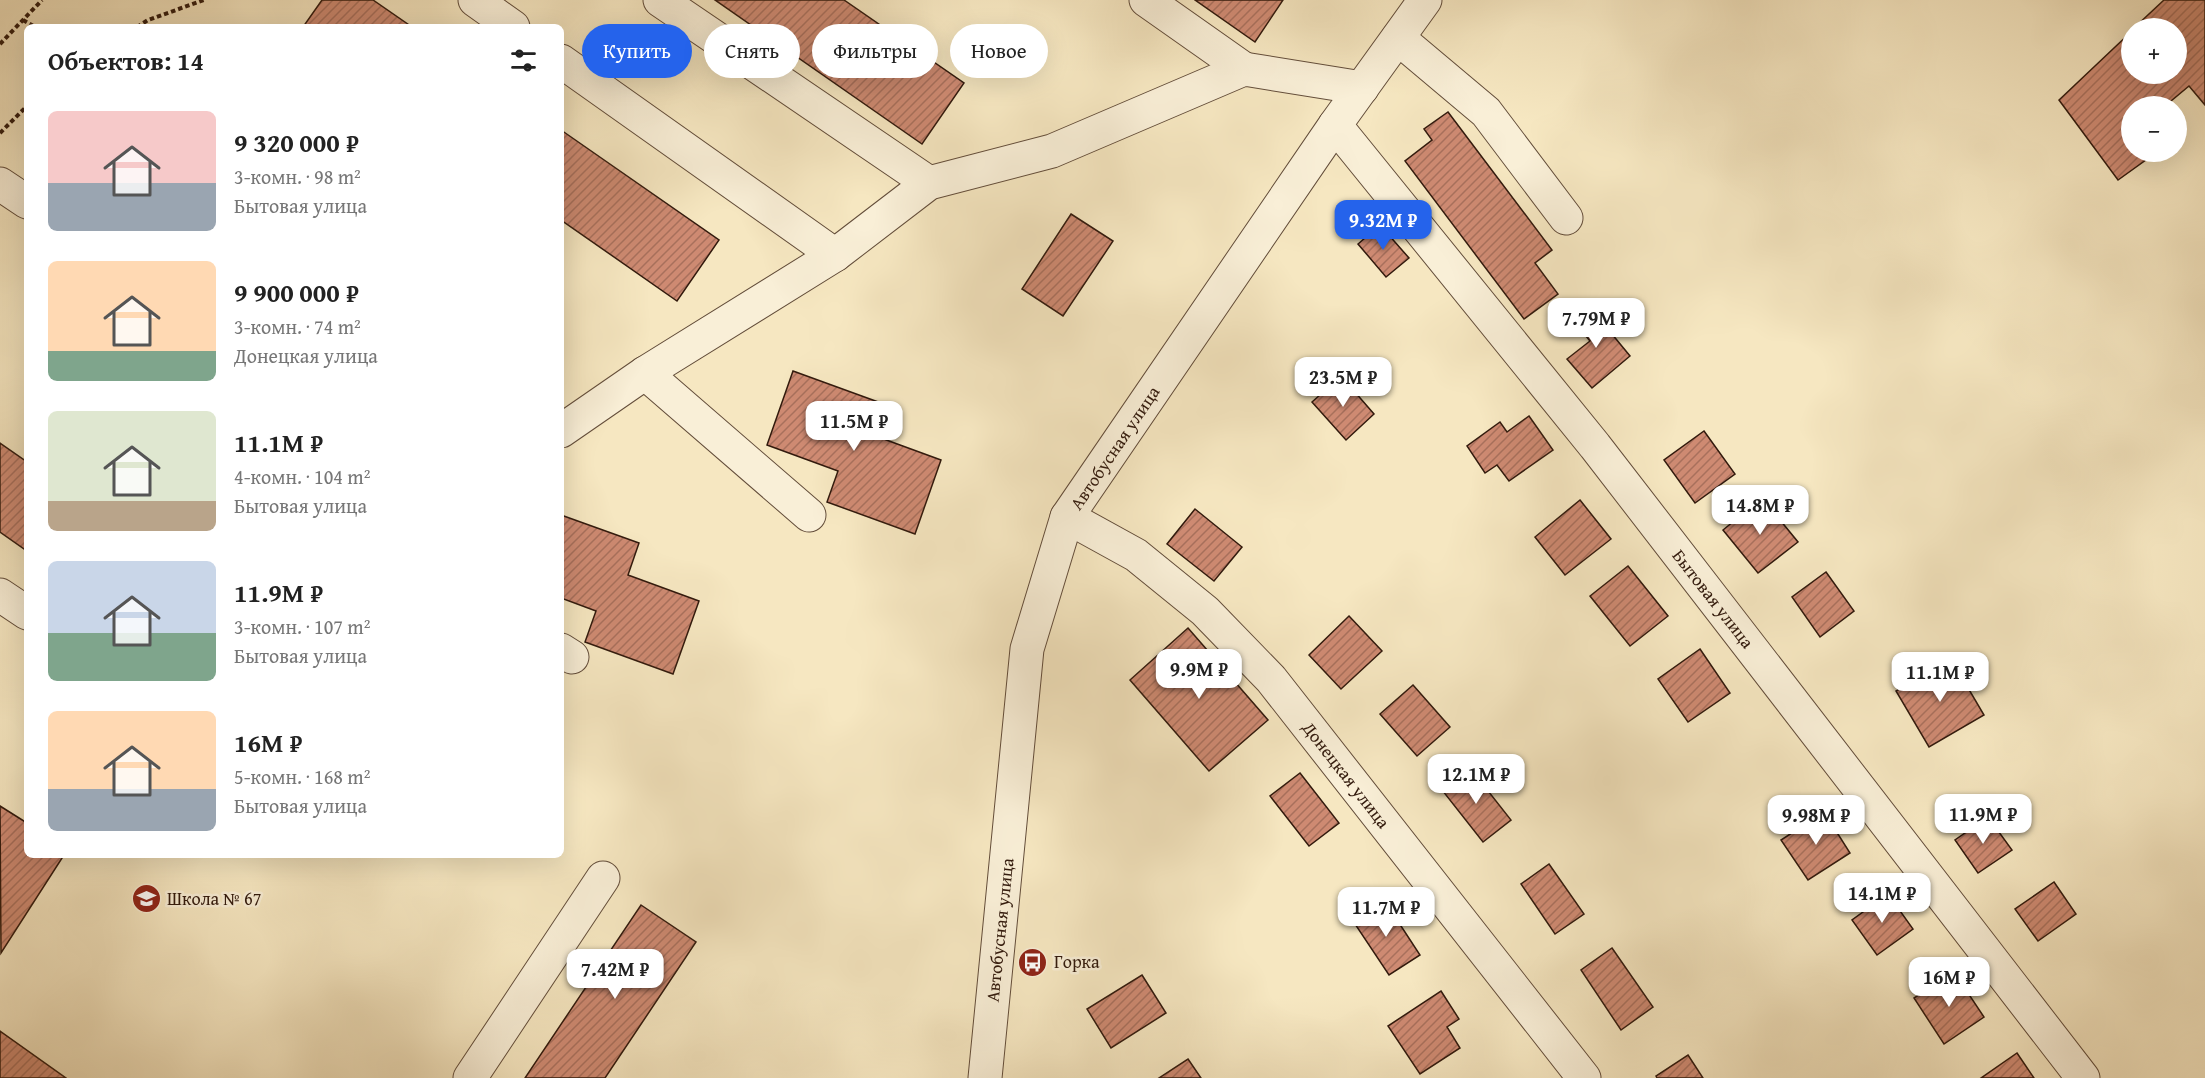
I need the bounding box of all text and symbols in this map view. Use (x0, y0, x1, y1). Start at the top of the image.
map controls (2121, 18, 2187, 162)
button: + (2121, 18, 2187, 84)
chip: Купить (582, 24, 692, 78)
chip: Снять (704, 24, 800, 78)
chip: Фильтры (812, 24, 938, 78)
chip: Новое (950, 24, 1048, 78)
text: Объектов: 14 (48, 41, 204, 80)
icon: filters (507, 44, 540, 77)
button: − (2121, 96, 2187, 162)
text: 9 320 000 ₽ (234, 123, 359, 162)
icon: home (96, 135, 168, 207)
text: 3-комн. · 98 m² (234, 162, 361, 191)
text: Бытовая улица (234, 191, 367, 220)
pin: 9.32M ₽ (1328, 200, 1438, 251)
text: 9.32M ₽ (1349, 205, 1417, 234)
text: 9 900 000 ₽ (234, 273, 359, 312)
icon: home (96, 285, 168, 357)
pin: 7.79M ₽ (1541, 298, 1651, 349)
text: 7.79M ₽ (1562, 303, 1630, 332)
text: 3-комн. · 74 m² (234, 312, 361, 341)
text: Донецкая улица (234, 341, 378, 370)
pin: 23.5M ₽ (1288, 357, 1398, 408)
text: 23.5M ₽ (1309, 362, 1377, 391)
street label: Автобусная улица (1063, 380, 1166, 515)
pin: 11.5M ₽ (799, 401, 909, 452)
text: 11.5M ₽ (820, 406, 888, 435)
text: 11.1M ₽ (234, 423, 323, 462)
icon: home (96, 435, 168, 507)
text: 4-комн. · 104 m² (234, 462, 370, 491)
pin: 14.8M ₽ (1705, 485, 1815, 536)
text: 14.8M ₽ (1726, 490, 1794, 519)
text: Бытовая улица (234, 491, 367, 520)
street label: Бытовая улица (1666, 543, 1761, 655)
text: 11.9M ₽ (234, 573, 323, 612)
icon: home (96, 585, 168, 657)
text: 3-комн. · 107 m² (234, 612, 370, 641)
text: Бытовая улица (234, 641, 367, 670)
pin: 9.9M ₽ (1150, 649, 1248, 700)
pin: 11.1M ₽ (1885, 652, 1995, 703)
text: 9.9M ₽ (1170, 654, 1228, 683)
text: 11.1M ₽ (1906, 657, 1974, 686)
street label: Донецкая улица (1295, 715, 1397, 834)
text: 16M ₽ (234, 723, 303, 762)
icon: home (96, 735, 168, 807)
pin: 12.1M ₽ (1421, 754, 1531, 805)
text: 12.1M ₽ (1442, 759, 1510, 788)
text: 5-комн. · 168 m² (234, 762, 370, 791)
text: Бытовая улица (234, 791, 367, 820)
pin: 11.9M ₽ (1928, 794, 2038, 845)
pin: 9.98M ₽ (1761, 795, 1871, 846)
text: 11.9M ₽ (1949, 799, 2017, 828)
text: 9.98M ₽ (1782, 800, 1850, 829)
street label: Автобусная улица (979, 856, 1021, 1003)
pin: 14.1M ₽ (1827, 873, 1937, 924)
text: 14.1M ₽ (1848, 878, 1916, 907)
school or university icon: Школа № 67 (130, 883, 162, 915)
place label: Школа № 67 (167, 885, 261, 912)
pin: 11.7M ₽ (1331, 887, 1441, 938)
text: 11.7M ₽ (1352, 892, 1420, 921)
bus stop icon: Горка (1017, 946, 1049, 978)
place label: Горка (1054, 948, 1100, 975)
pin: 7.42M ₽ (560, 949, 670, 1000)
text: 7.42M ₽ (581, 954, 649, 983)
pin: 16M ₽ (1907, 957, 1991, 1008)
text: 16M ₽ (1923, 962, 1975, 991)

